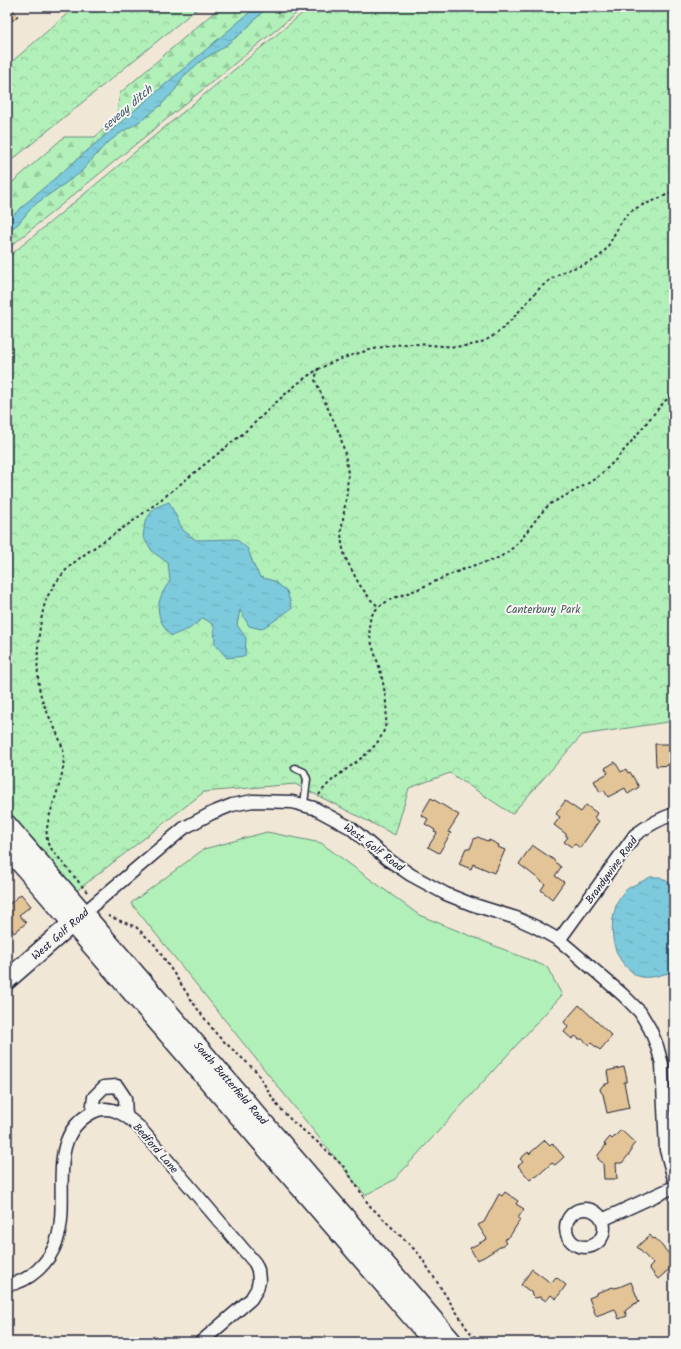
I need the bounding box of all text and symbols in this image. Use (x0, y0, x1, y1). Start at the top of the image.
water label: seveay ditch (98, 80, 158, 136)
park label: Canterbury Park (506, 601, 581, 619)
street label: West Golf Road (339, 819, 408, 877)
street label: Brandywine Road (581, 833, 643, 908)
street label: West Golf Road (28, 904, 94, 965)
street label: South Butterfield Road (189, 1038, 272, 1130)
street label: Bedford Lane (128, 1119, 182, 1178)

